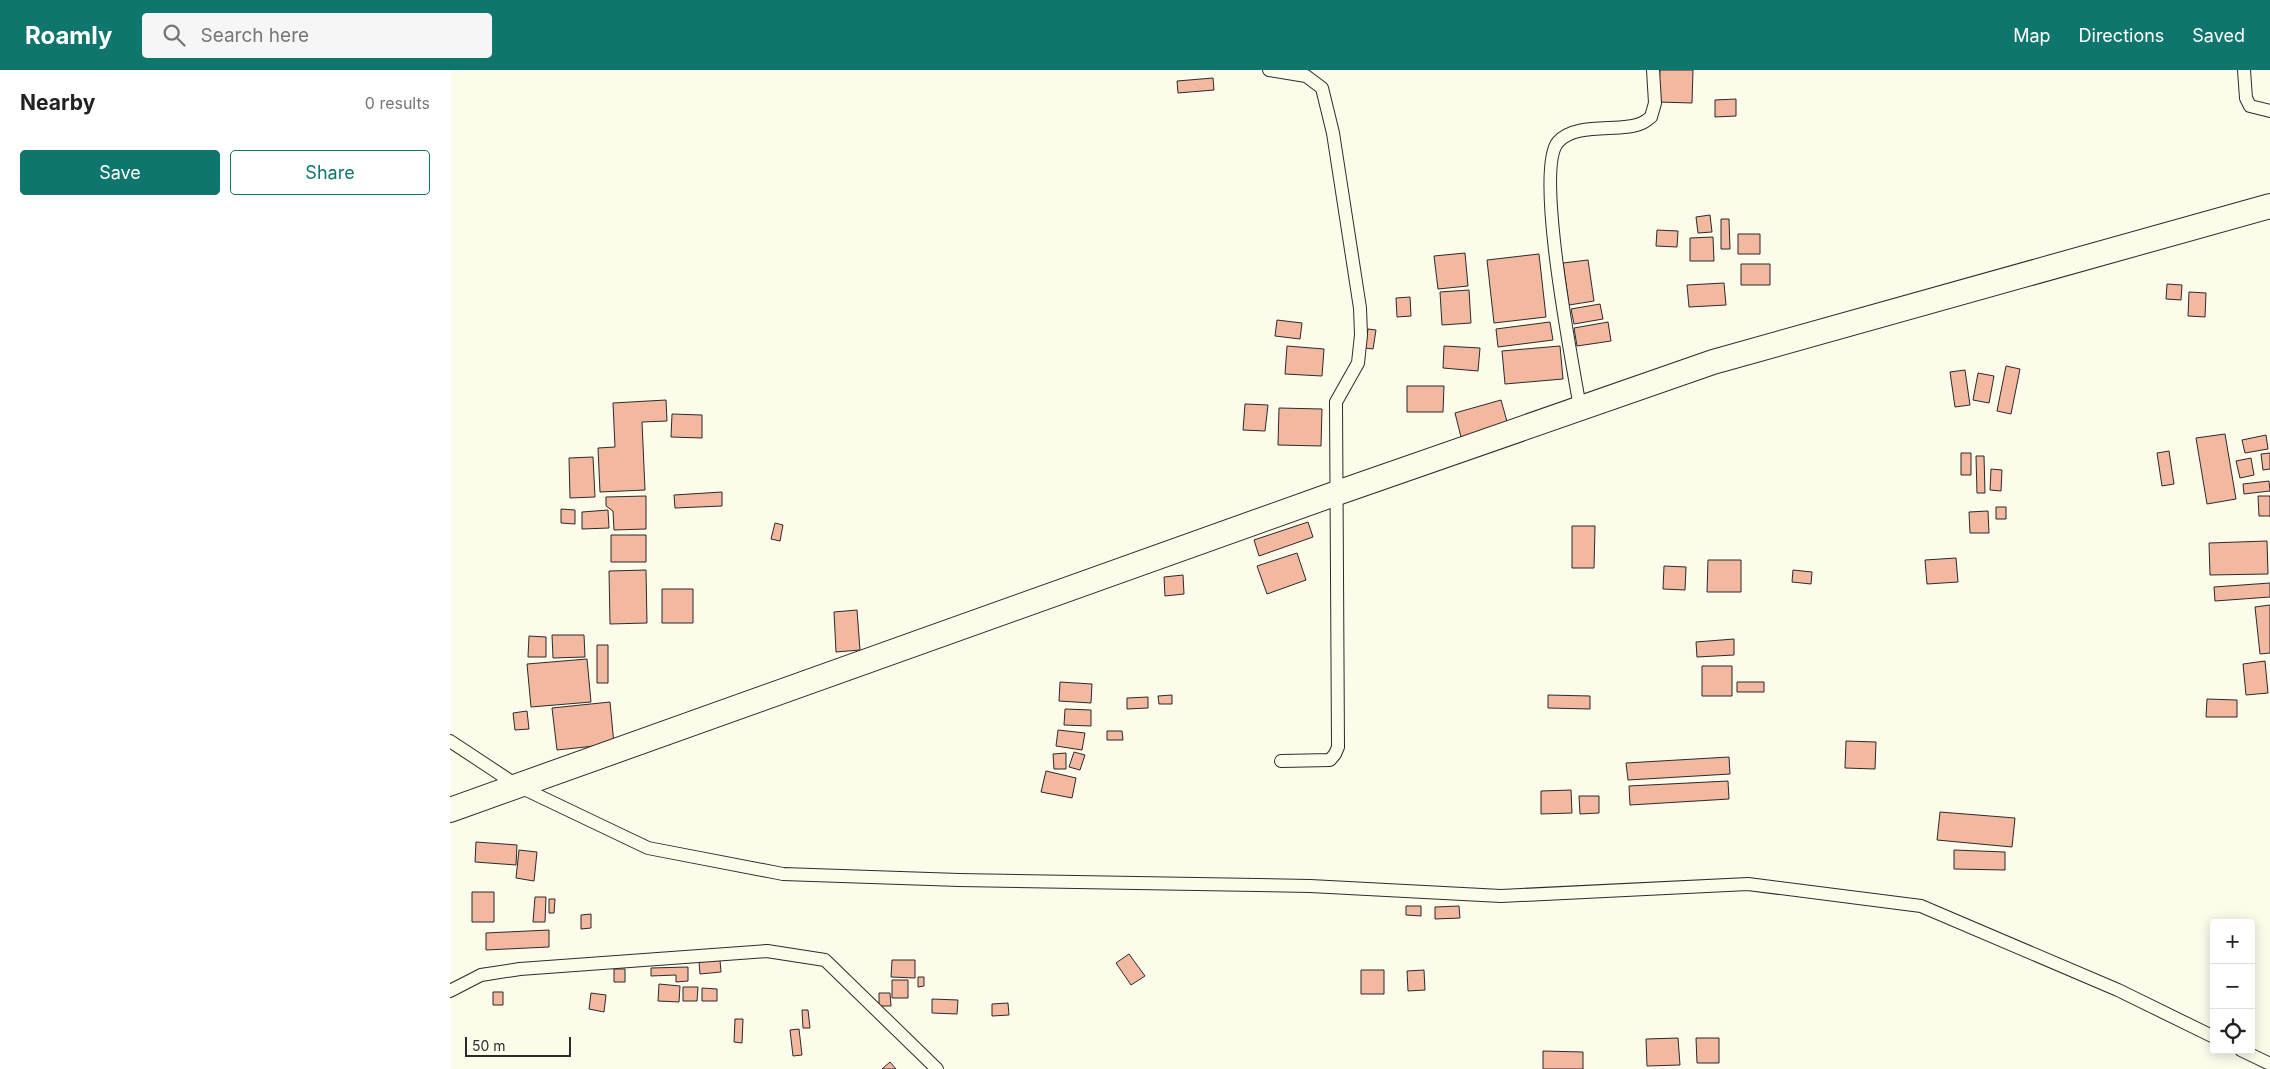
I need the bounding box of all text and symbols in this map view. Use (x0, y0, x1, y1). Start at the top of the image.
search box (142, 13, 492, 58)
text: Roamly (25, 21, 112, 50)
icon: search (160, 21, 188, 49)
text: Search here (200, 24, 309, 47)
text: Map (2013, 25, 2051, 46)
text: Directions (2079, 25, 2164, 46)
text: Saved (2192, 25, 2245, 46)
text: Nearby (20, 90, 95, 115)
text: 0 results (365, 93, 430, 113)
button: Save (20, 150, 220, 195)
button: Share (230, 150, 430, 195)
map controls (2210, 919, 2255, 1054)
button: + (2210, 919, 2255, 964)
button: − (2210, 964, 2255, 1009)
button: locate (2210, 1009, 2255, 1054)
scale bar (465, 1034, 571, 1057)
text: 50 m (472, 1037, 506, 1054)

